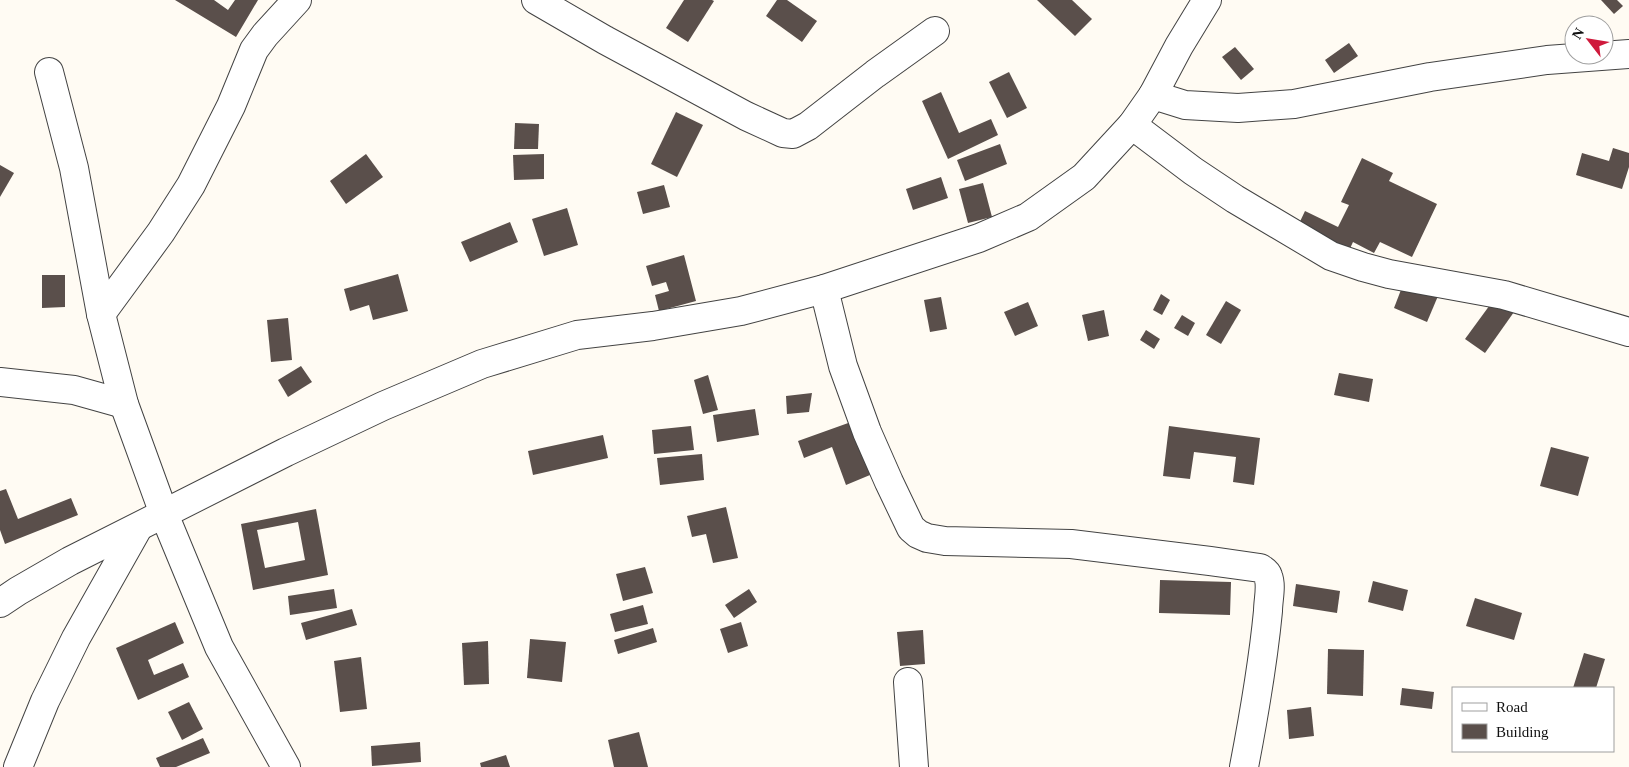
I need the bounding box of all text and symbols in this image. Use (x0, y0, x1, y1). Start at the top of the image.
north arrow (1564, 15, 1614, 65)
text: N (1569, 25, 1587, 42)
legend (1452, 687, 1614, 752)
text: Road (1496, 699, 1528, 715)
text: Building (1496, 724, 1549, 740)

